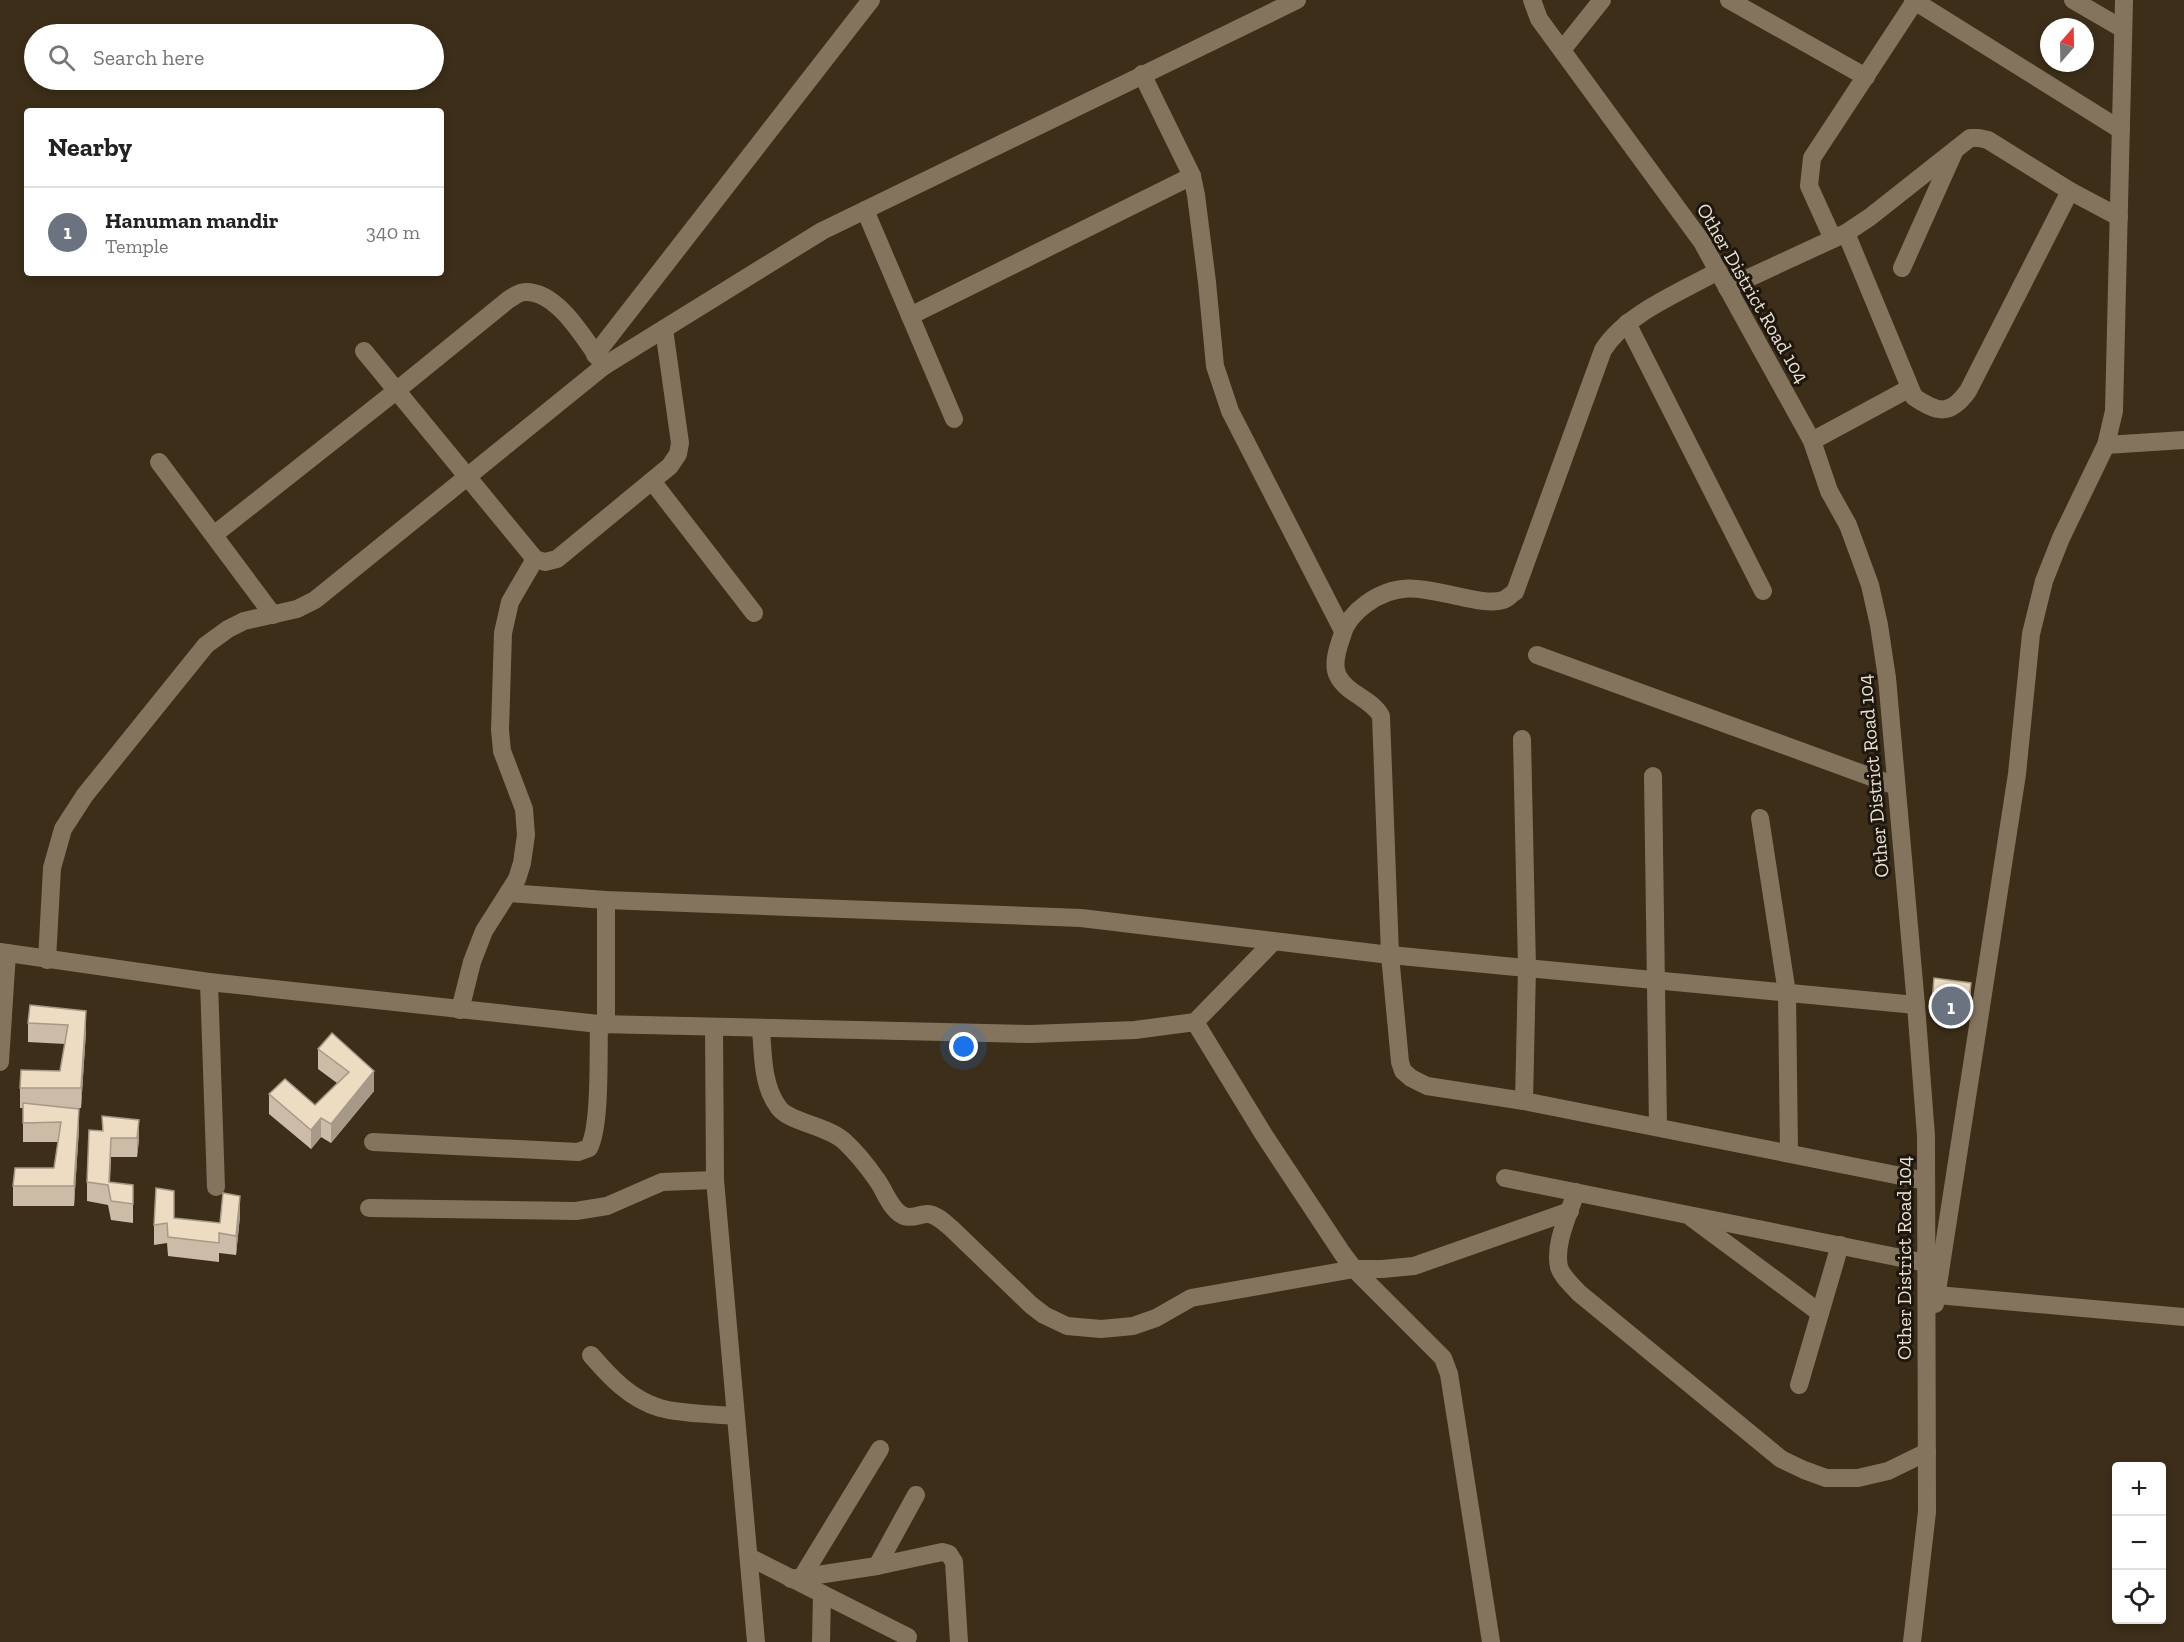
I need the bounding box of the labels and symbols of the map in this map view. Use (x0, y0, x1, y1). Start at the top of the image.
north arrow (2040, 18, 2094, 72)
street label: Other District Road 104 (1692, 199, 1814, 387)
street label: Other District Road 104 (1852, 673, 1894, 879)
pin: 1 (1932, 984, 1970, 1028)
your location (949, 1032, 978, 1061)
street label: Other District Road 104 (1892, 1156, 1916, 1360)

